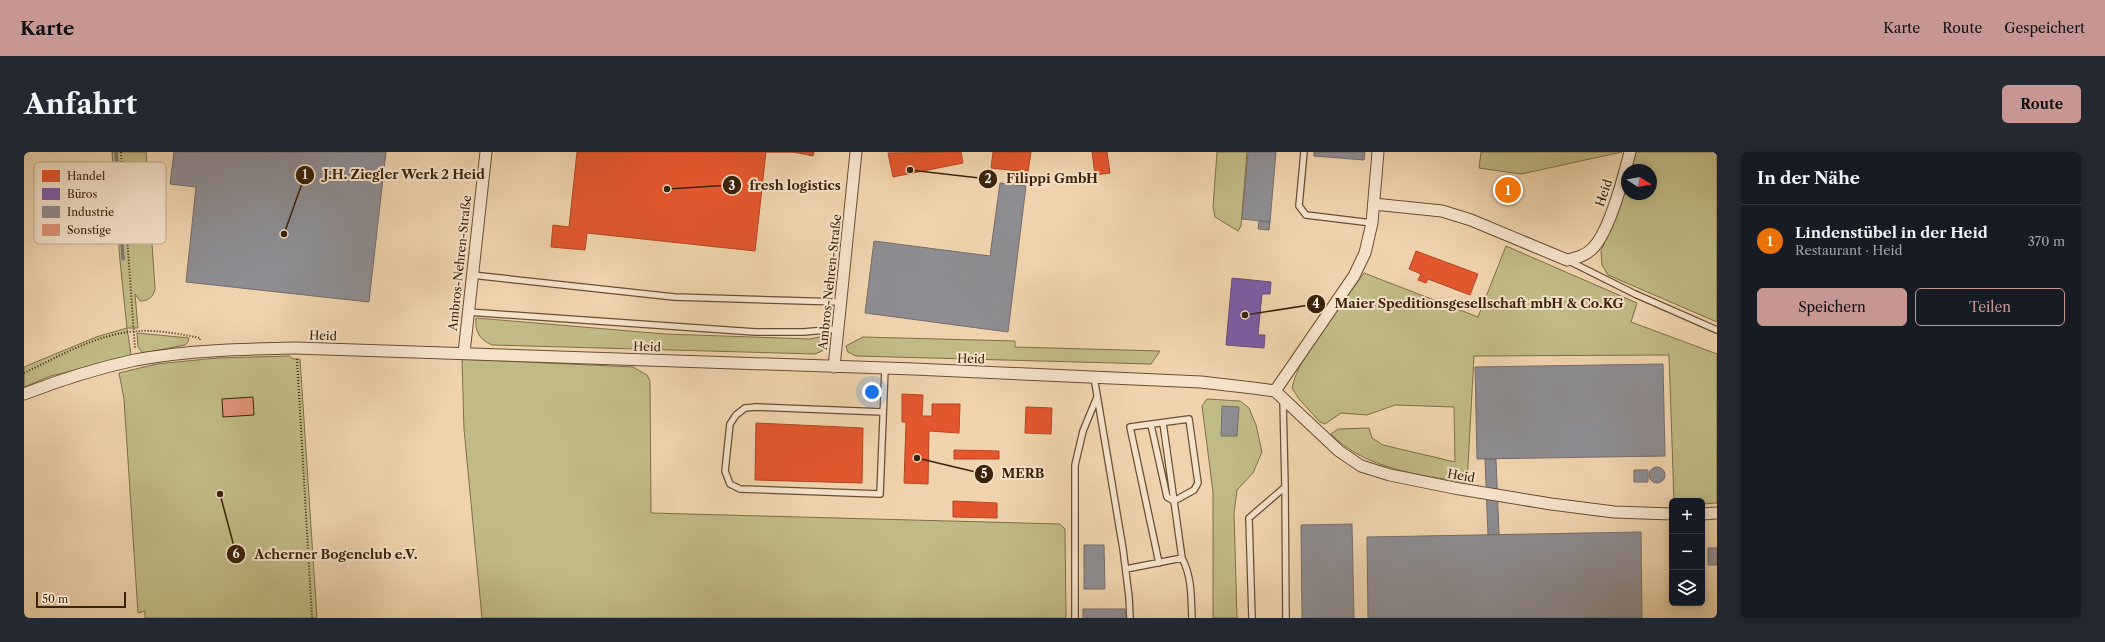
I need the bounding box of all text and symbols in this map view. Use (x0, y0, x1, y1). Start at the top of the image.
text: Karte (20, 17, 74, 40)
text: Karte (1883, 19, 1920, 37)
text: Route (1942, 19, 1982, 37)
text: Gespeichert (2004, 19, 2085, 37)
button: Route (2002, 85, 2081, 123)
text: Anfahrt (24, 87, 137, 121)
legend (34, 162, 166, 244)
callout: J.H. Ziegler Werk 2 Heid (295, 162, 494, 187)
north arrow (1621, 164, 1657, 200)
text: J.H. Ziegler Werk 2 Heid (321, 166, 485, 182)
callout: Filippi GmbH (978, 166, 1106, 191)
text: 1 (302, 167, 308, 182)
text: In der Nähe (1757, 168, 1860, 188)
text: Handel (67, 169, 106, 183)
text: Filippi GmbH (1006, 170, 1098, 186)
text: 2 (984, 171, 992, 186)
callout: fresh logistics (722, 173, 849, 198)
pin: 1 (1495, 175, 1521, 205)
text: fresh logistics (749, 177, 841, 193)
street label: Heid (1592, 177, 1615, 208)
text: 3 (729, 178, 736, 193)
text: Büros (67, 187, 98, 201)
street label: Ambros-Nehren-Straße (445, 194, 474, 333)
text: Industrie (67, 205, 114, 219)
street label: Ambros-Nehren-Straße (815, 213, 844, 352)
text: Sonstige (67, 223, 111, 237)
text: Lindenstübel in der Heid (1795, 223, 1988, 242)
text: 1 (1767, 233, 1773, 249)
text: 370 m (2028, 233, 2065, 249)
text: Restaurant · Heid (1795, 242, 1902, 258)
button: Speichern (1757, 288, 1907, 326)
button: Teilen (1915, 288, 2065, 326)
callout: Maier Speditionsgesellschaft mbH & Co.KG (1306, 291, 1632, 316)
text: Maier Speditionsgesellschaft mbH & Co.KG (1335, 295, 1623, 311)
text: 4 (1312, 296, 1320, 311)
street label: Heid (309, 328, 338, 344)
street label: Heid (633, 339, 662, 355)
street label: Heid (957, 351, 986, 367)
your location (862, 382, 882, 402)
callout: MERB (974, 461, 1052, 486)
text: MERB (1002, 465, 1045, 481)
text: 5 (981, 466, 988, 481)
street label: Heid (1446, 466, 1477, 485)
map controls (1669, 498, 1705, 606)
button: + (1669, 498, 1705, 534)
button: − (1669, 534, 1705, 570)
callout: Acherner Bogenclub e.V. (226, 542, 425, 567)
text: 6 (232, 546, 240, 561)
text: Acherner Bogenclub e.V. (253, 546, 418, 562)
button: layers (1669, 570, 1705, 606)
scale bar (36, 590, 126, 609)
text: 50 m (42, 592, 68, 606)

